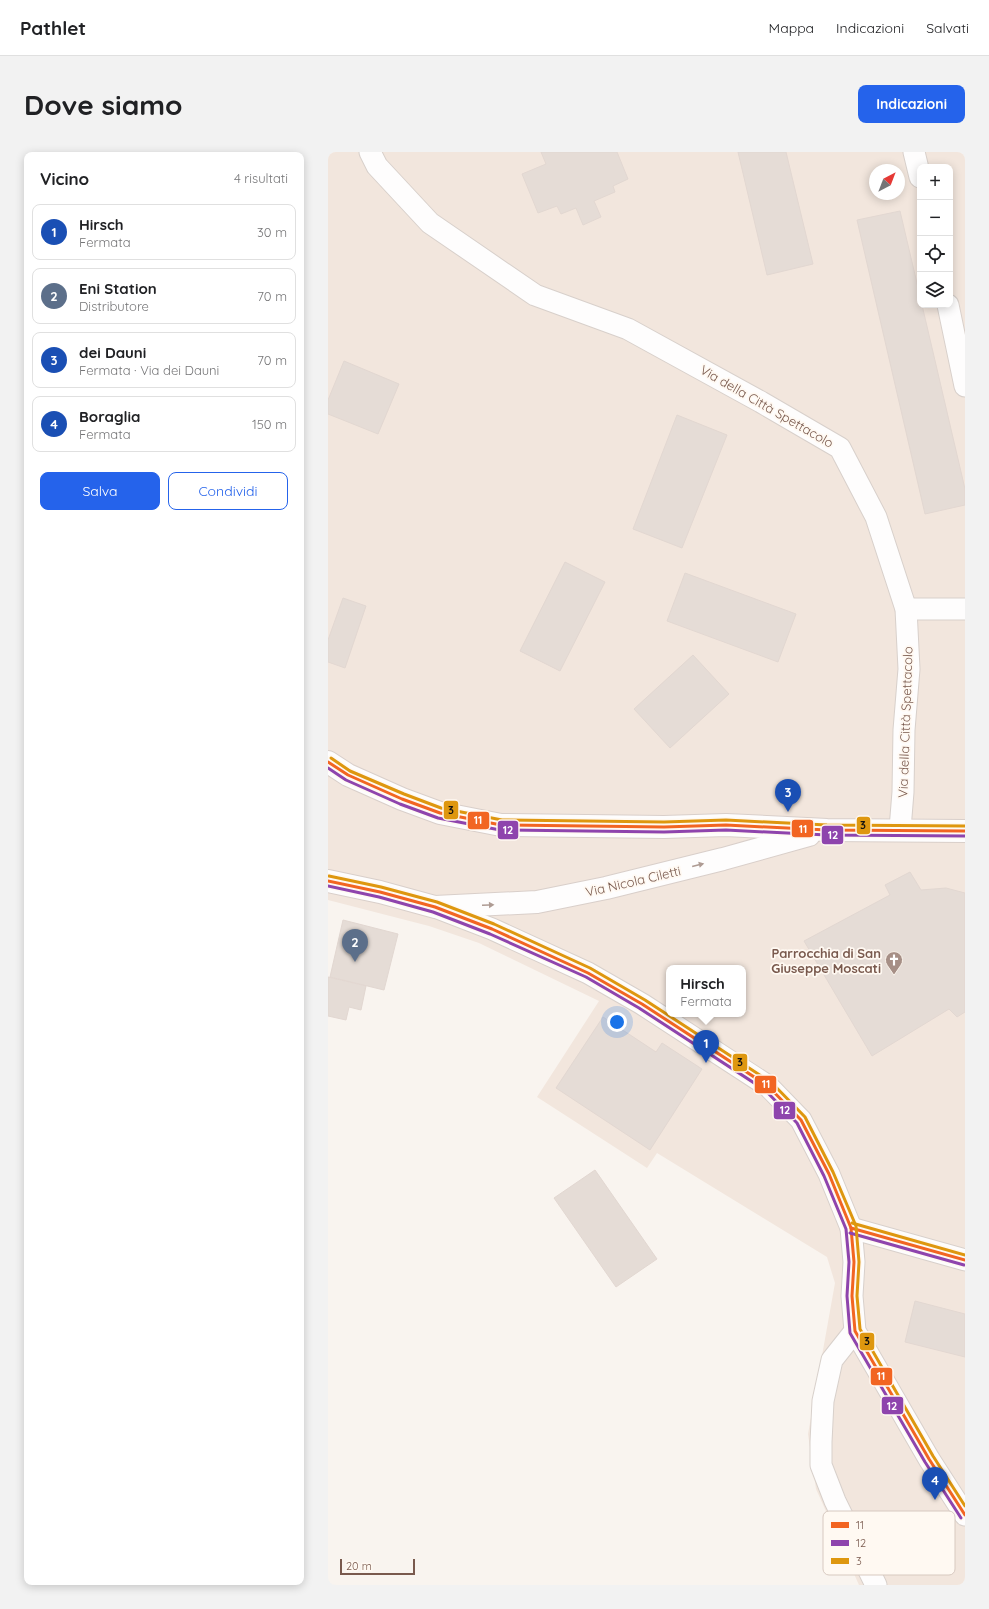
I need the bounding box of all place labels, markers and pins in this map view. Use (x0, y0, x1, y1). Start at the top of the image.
pin: 3 (775, 779, 801, 812)
pin: 2 (342, 929, 368, 962)
place label: Parrocchia di San Giuseppe Moscati (771, 945, 881, 976)
church icon: Parrocchia di San Giuseppe Moscati (884, 950, 904, 975)
pin: 1 (693, 1030, 719, 1063)
pin: 4 (922, 1467, 948, 1500)

